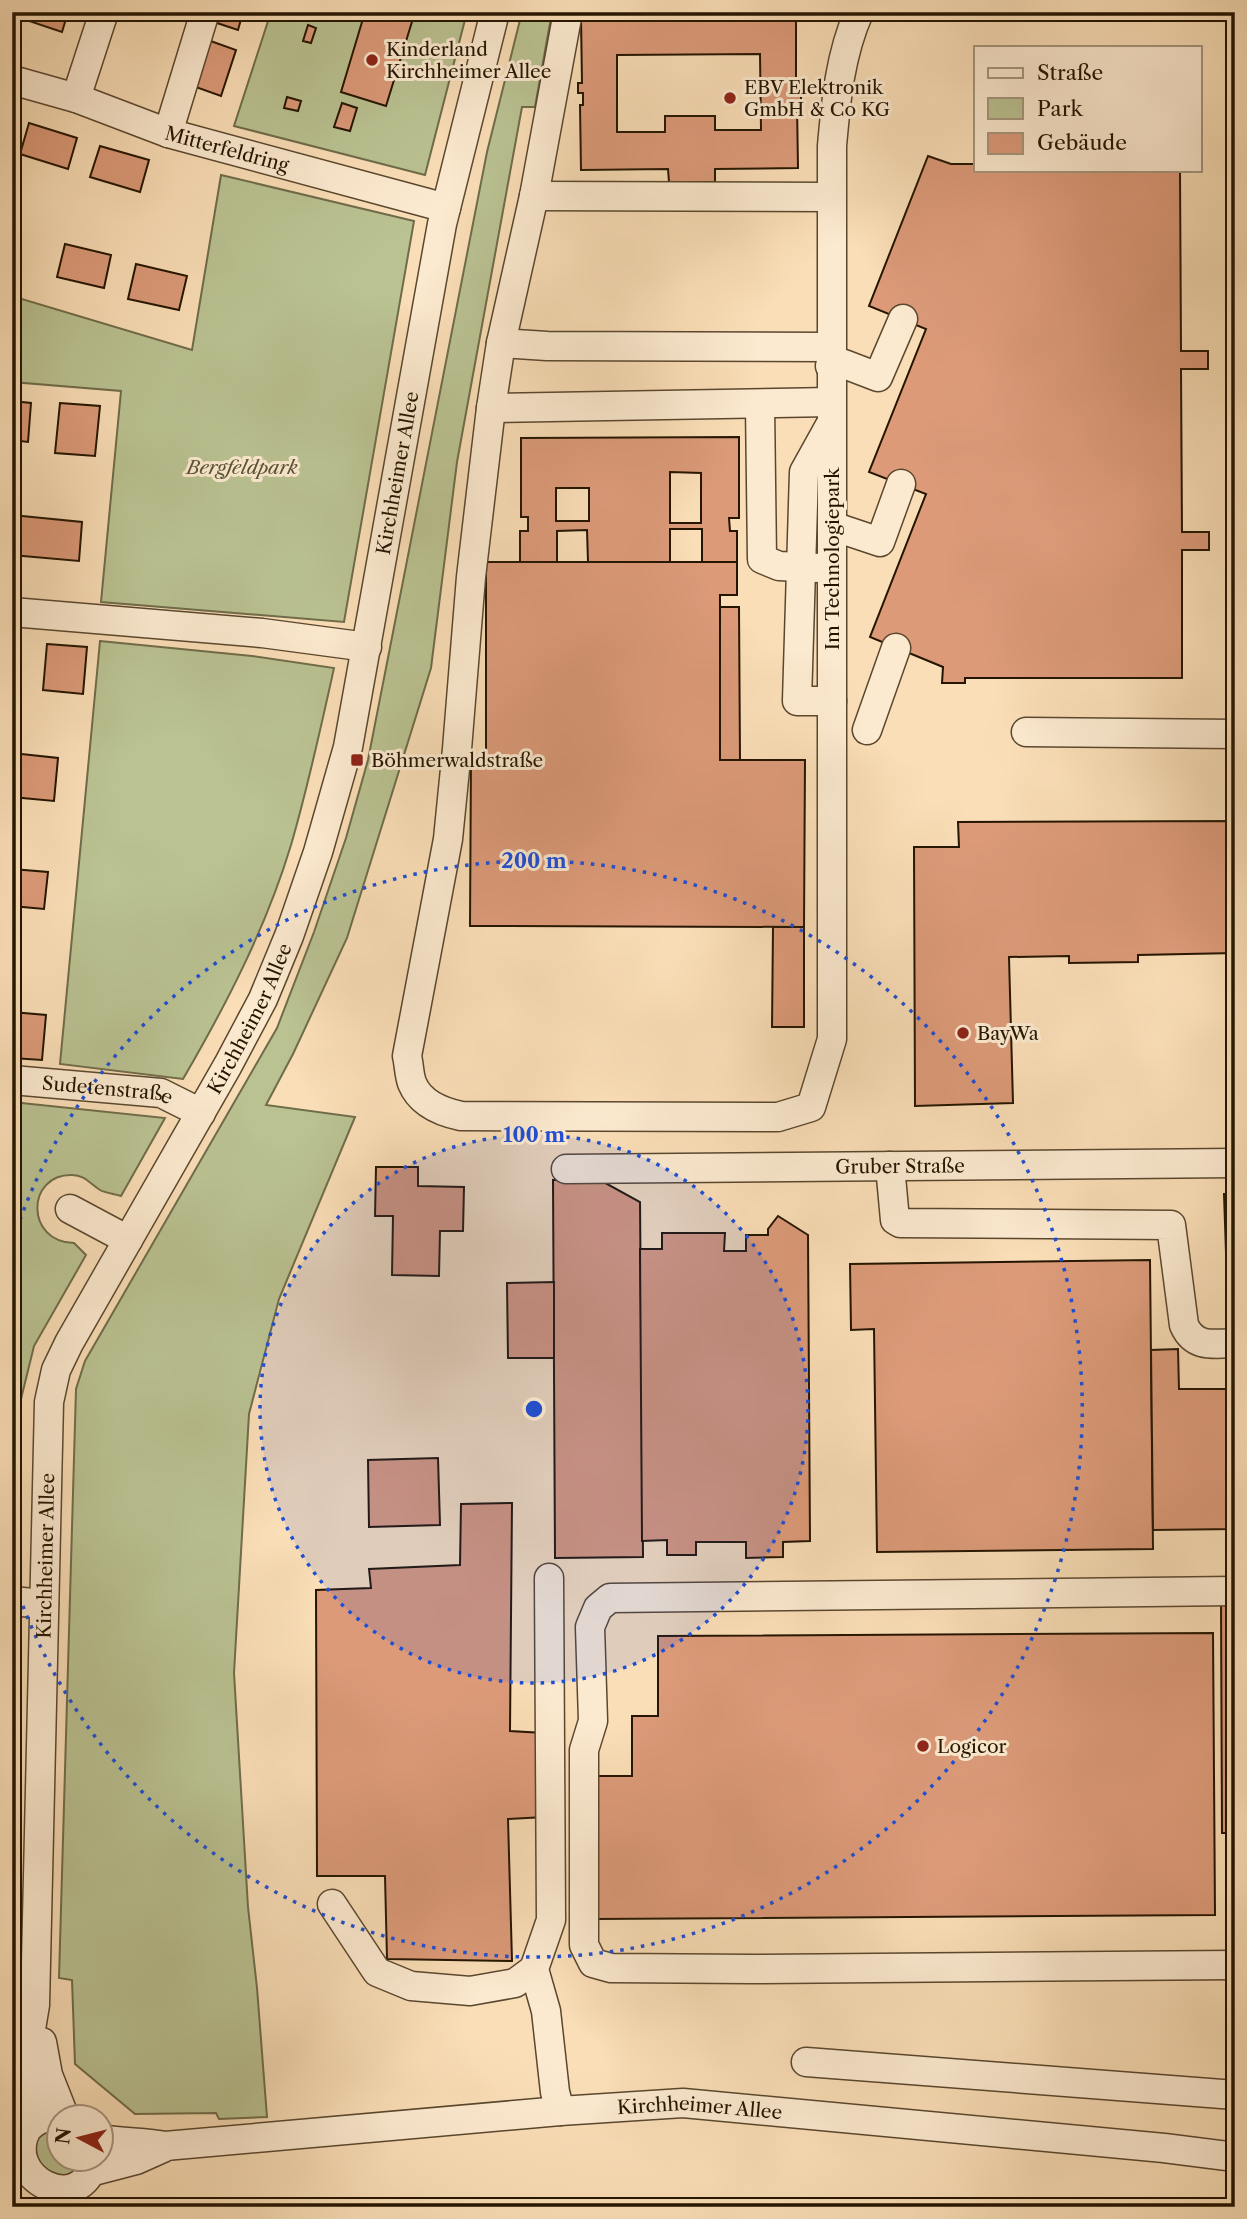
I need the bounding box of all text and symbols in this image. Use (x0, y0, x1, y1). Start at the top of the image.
place label: Kinderland Kirchheimer Allee (386, 38, 551, 83)
legend (974, 46, 1202, 172)
marker: Kinderland Kirchheimer Allee (364, 52, 380, 68)
text: Straße (1037, 60, 1103, 85)
place label: EBV Elektronik GmbH & Co KG (744, 76, 890, 121)
marker: EBV Elektronik GmbH & Co KG (722, 90, 738, 106)
text: Park (1037, 96, 1083, 121)
street label: Mitterfeldring (162, 122, 292, 177)
text: Gebäude (1037, 130, 1127, 155)
street label: Kirchheimer Allee (372, 390, 424, 557)
park label: Bergfeldpark (184, 456, 298, 479)
street label: Im Technologiepark (821, 467, 844, 650)
place label: Böhmerwaldstraße (371, 749, 543, 772)
marker: Böhmerwaldstraße (349, 752, 365, 768)
text: 200 m (501, 848, 567, 873)
street label: Kirchheimer Allee (203, 940, 297, 1098)
place label: BayWa (977, 1022, 1039, 1045)
marker: BayWa (955, 1025, 971, 1041)
street label: Sudetenstraße (41, 1072, 177, 1109)
text: 100 m (503, 1122, 565, 1147)
street label: Gruber Straße (835, 1154, 965, 1179)
centre of rings (522, 1397, 546, 1421)
street label: Kirchheimer Allee (33, 1473, 59, 1639)
place label: Logicor (937, 1735, 1007, 1758)
marker: Logicor (915, 1738, 931, 1754)
street label: Kirchheimer Allee (616, 2092, 783, 2124)
north arrow (46, 2104, 116, 2174)
text: N (51, 2126, 76, 2146)

